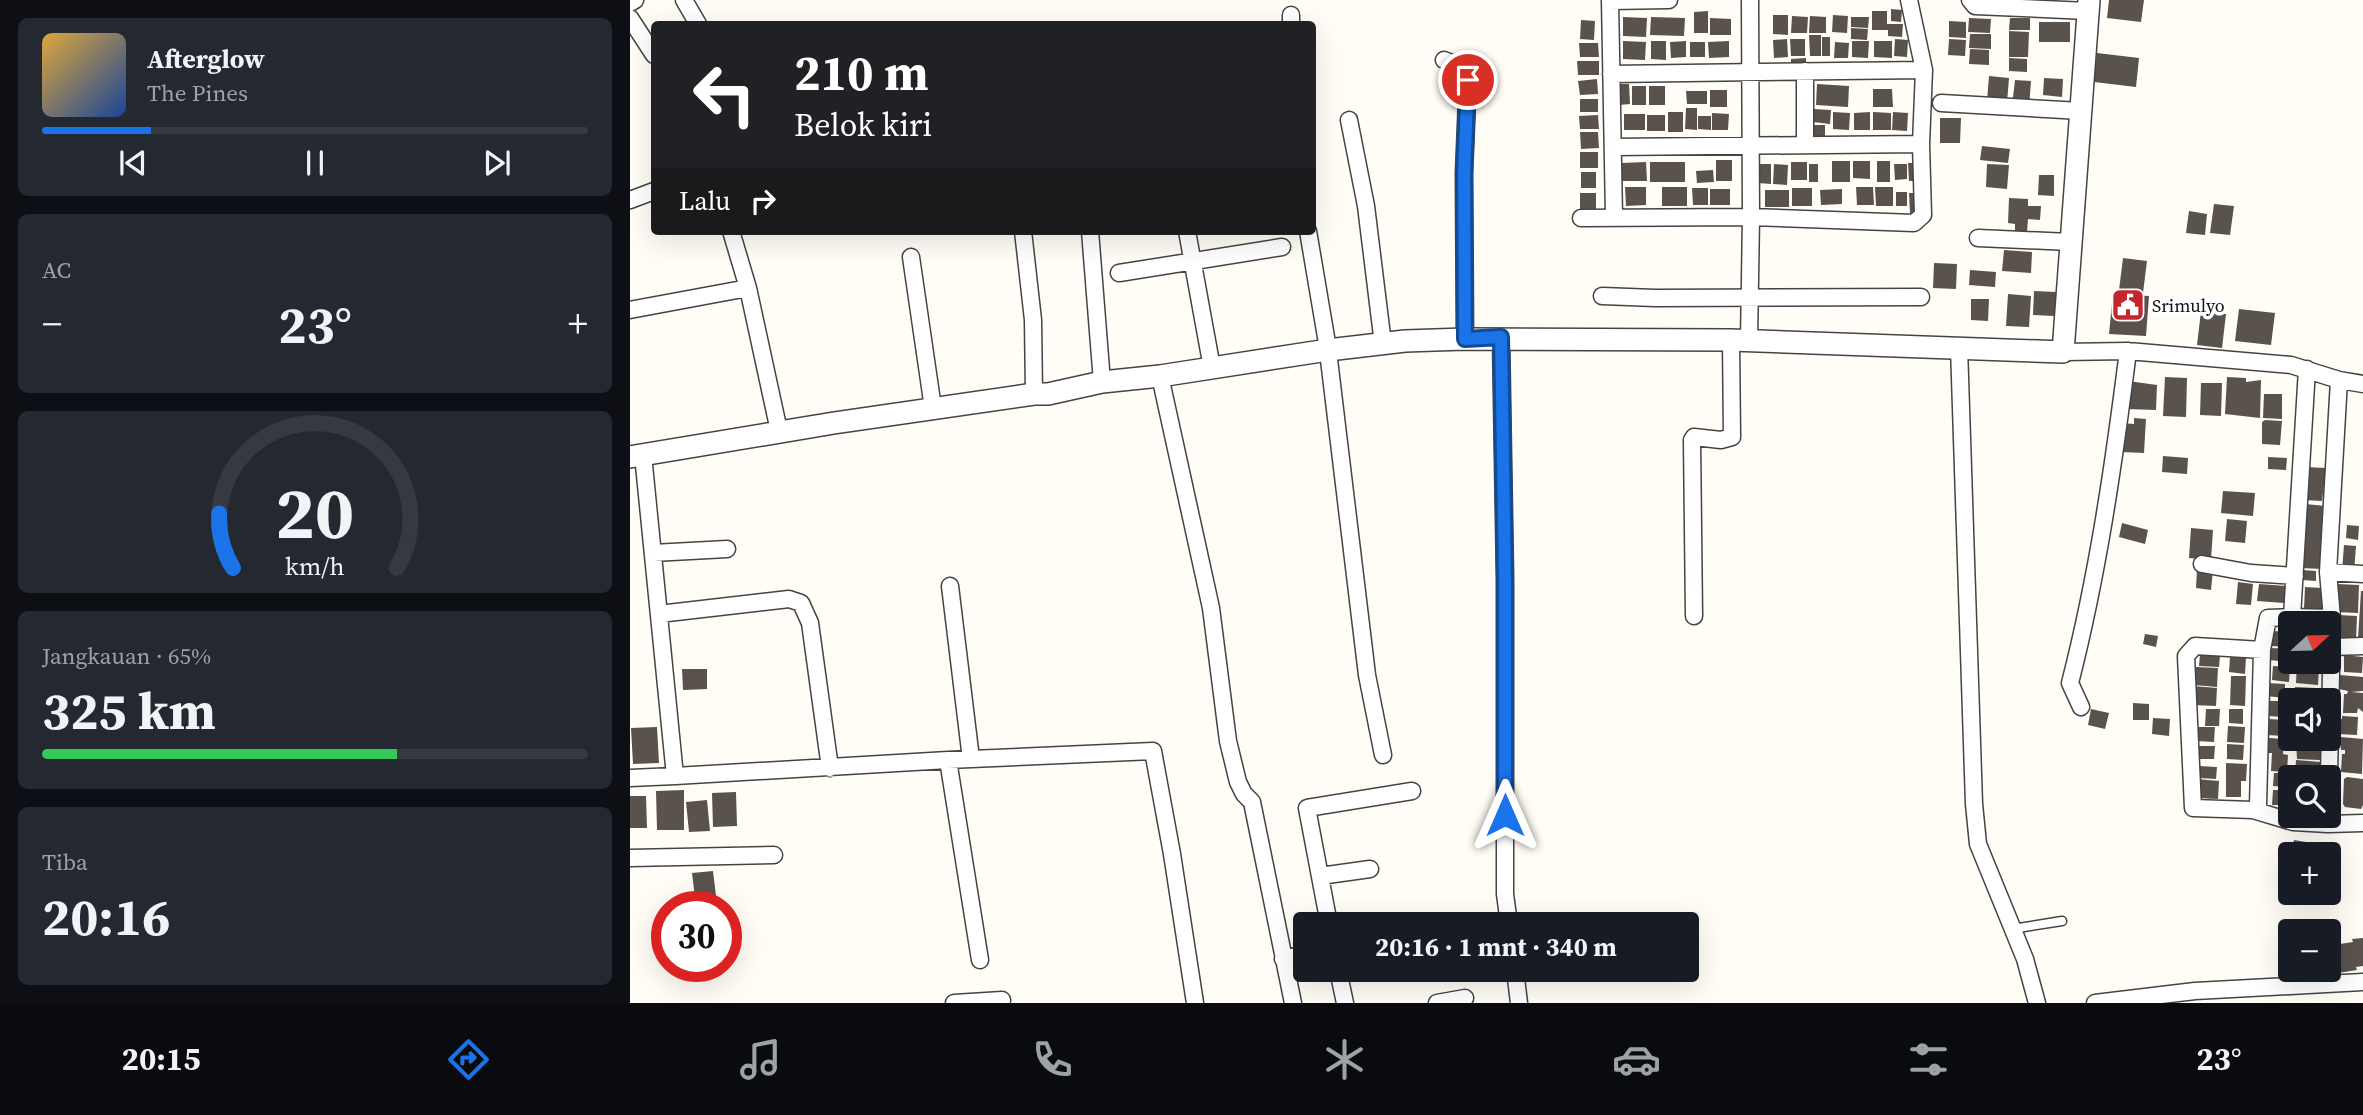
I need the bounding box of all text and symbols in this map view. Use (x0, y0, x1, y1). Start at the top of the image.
text: 210 m (794, 39, 929, 106)
text: Afterglow (147, 41, 265, 77)
icon: left (679, 49, 770, 140)
pin (1438, 50, 1498, 110)
icon: arrive (1449, 61, 1487, 99)
text: The Pines (147, 77, 248, 109)
text: Belok kiri (794, 103, 932, 147)
icon: previous (114, 144, 152, 182)
icon: pause (296, 144, 334, 182)
icon: next (478, 144, 516, 182)
icon: right (744, 182, 782, 220)
text: Lalu (679, 183, 730, 219)
text: AC (42, 254, 71, 286)
public building icon: Srimulyo (2109, 286, 2147, 324)
text: 23° (278, 289, 352, 360)
place label: Srimulyo (2152, 293, 2225, 318)
text: − (42, 298, 62, 350)
text: + (568, 298, 588, 350)
text: 20 (276, 463, 354, 562)
text: km/h (285, 548, 345, 582)
north arrow (2278, 611, 2342, 674)
map controls (2278, 611, 2341, 982)
text: Jangkauan · 65% (42, 640, 211, 672)
text: 325 km (42, 675, 216, 746)
button: sound (2278, 688, 2341, 751)
button: search (2278, 765, 2341, 828)
position arrow (1468, 778, 1542, 852)
button: + (2278, 842, 2341, 905)
text: Tiba (42, 846, 88, 878)
text: 20:16 (42, 881, 170, 952)
speed limit sign: 30 (651, 891, 742, 982)
button: − (2278, 919, 2341, 982)
text: 20:16 · 1 mnt · 340 m (1375, 929, 1617, 965)
icon: directions (444, 1035, 493, 1084)
icon: music (736, 1035, 785, 1084)
icon: phone (1028, 1035, 1077, 1084)
icon: climate (1320, 1035, 1369, 1084)
icon: car (1612, 1035, 1661, 1084)
icon: filters (1904, 1035, 1953, 1084)
text: 20:15 (122, 1037, 201, 1081)
text: 23° (2196, 1037, 2241, 1081)

